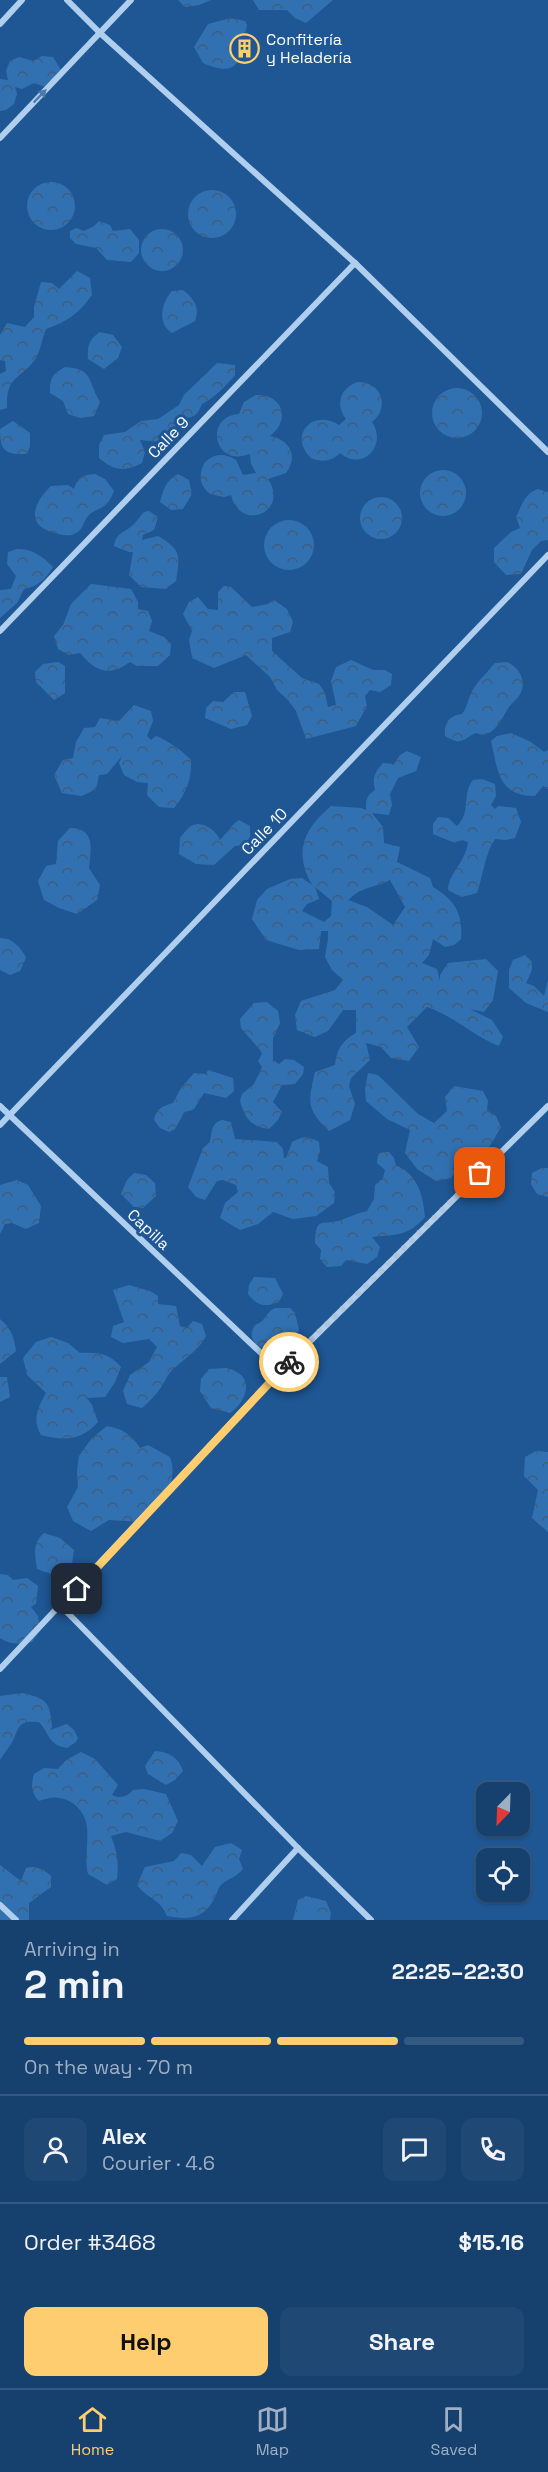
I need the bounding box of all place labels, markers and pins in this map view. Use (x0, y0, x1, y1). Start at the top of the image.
place label: Confitería y Heladería (266, 29, 352, 68)
building icon: Confitería y Heladería (229, 32, 261, 64)
pin (454, 1147, 505, 1198)
pin (51, 1563, 102, 1614)

